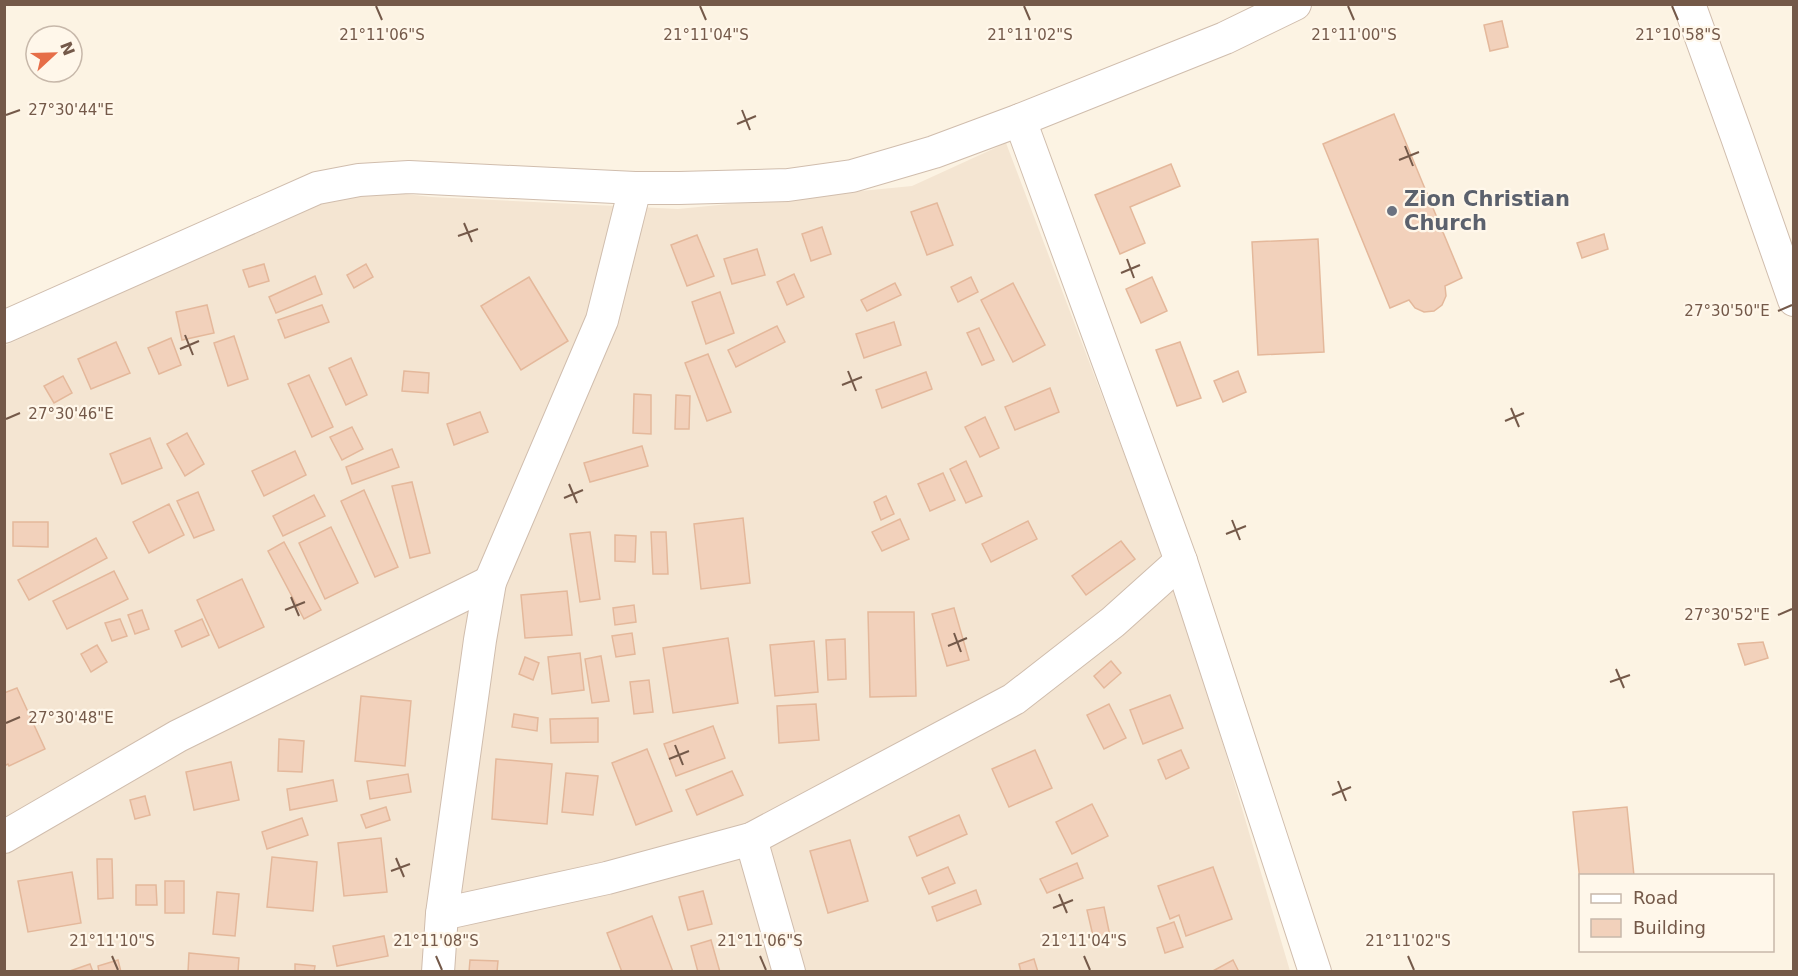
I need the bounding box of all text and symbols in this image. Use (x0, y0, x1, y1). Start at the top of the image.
north arrow (24, 24, 84, 84)
text: 21°11'06"S (339, 26, 425, 44)
text: 21°11'04"S (663, 26, 749, 44)
text: 21°11'02"S (987, 26, 1073, 44)
text: 21°11'00"S (1311, 26, 1397, 44)
text: 21°10'58"S (1635, 26, 1721, 44)
text: N (56, 39, 79, 58)
text: 27°30'44"E (28, 101, 114, 119)
place label: Zion Christian Church (1404, 187, 1570, 235)
marker: Zion Christian Church (1385, 204, 1399, 218)
text: 27°30'50"E (1684, 302, 1770, 320)
text: 27°30'46"E (28, 405, 114, 423)
text: 27°30'52"E (1684, 606, 1770, 624)
text: 27°30'48"E (28, 709, 114, 727)
legend (1579, 874, 1774, 952)
text: Road (1633, 887, 1678, 908)
text: Building (1633, 917, 1706, 938)
text: 21°11'10"S (69, 932, 155, 950)
text: 21°11'08"S (393, 932, 479, 950)
text: 21°11'06"S (717, 932, 803, 950)
text: 21°11'04"S (1041, 932, 1127, 950)
text: 21°11'02"S (1365, 932, 1451, 950)

